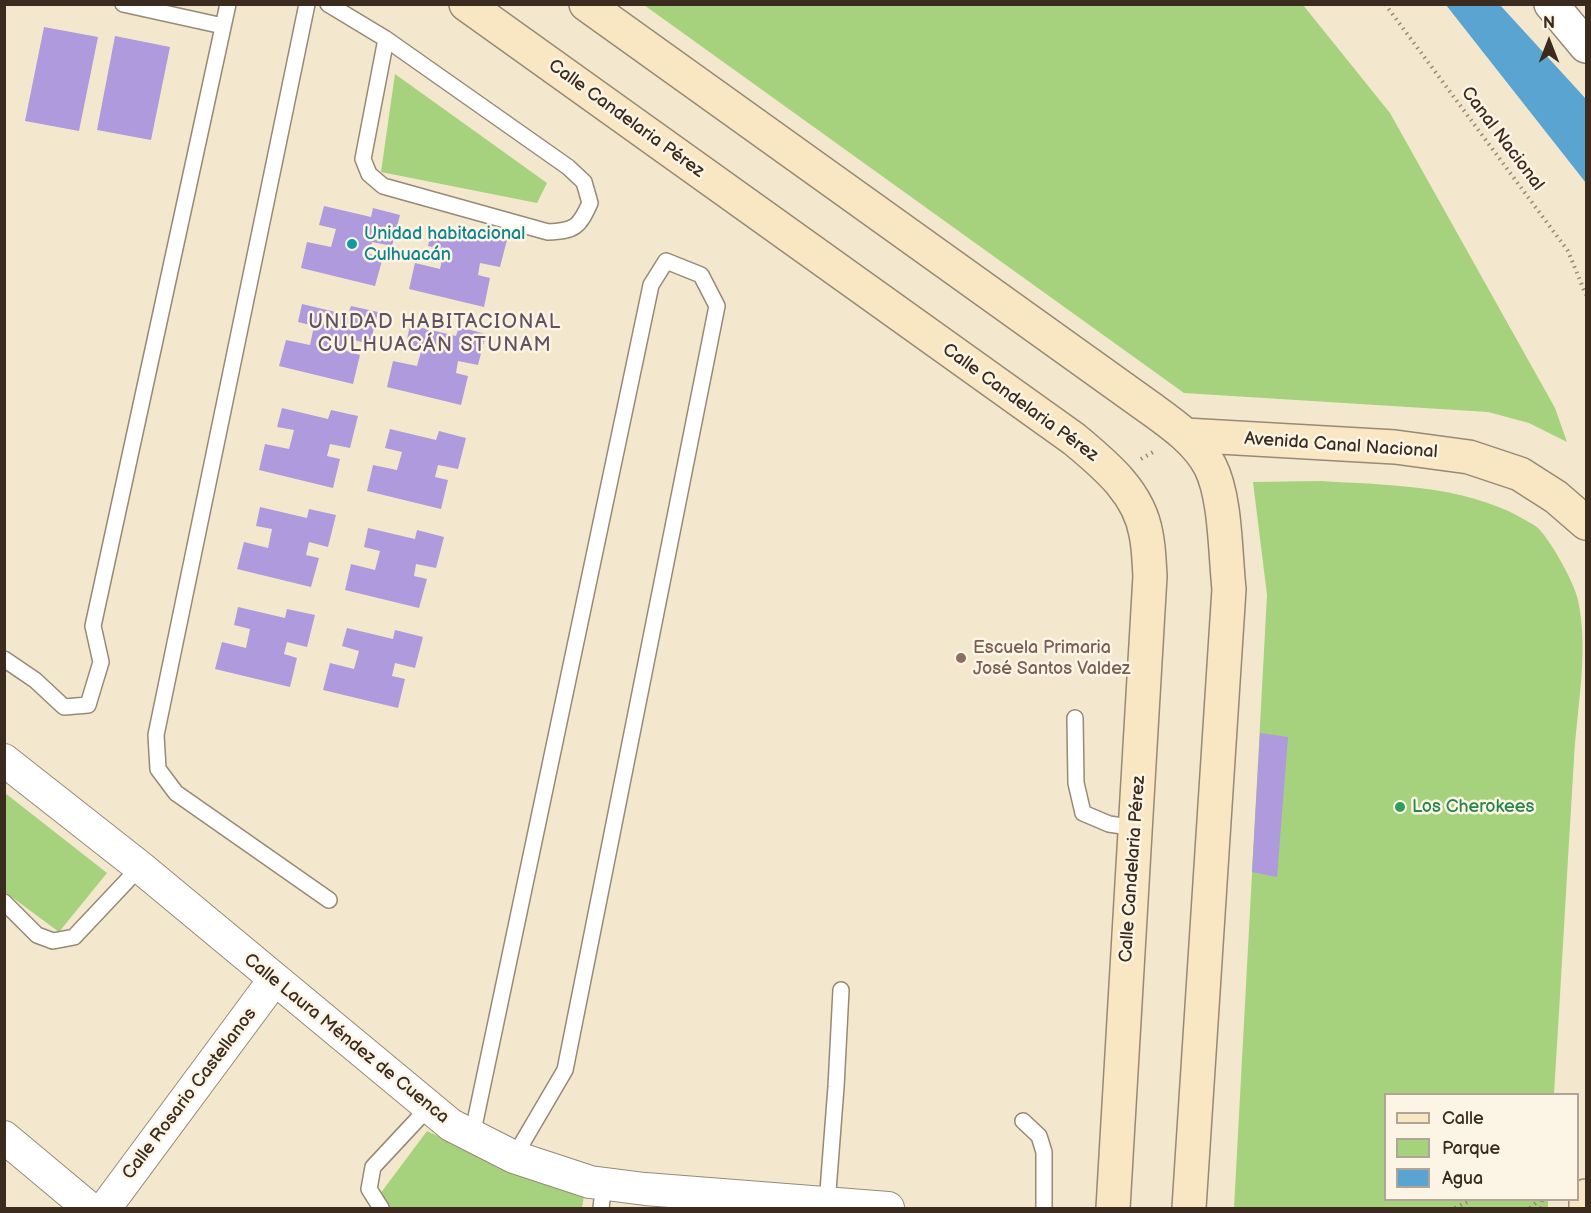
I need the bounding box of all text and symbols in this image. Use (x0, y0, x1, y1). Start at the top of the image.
north arrow (1519, 12, 1579, 72)
text: N (1543, 14, 1555, 33)
street label: Calle Candelaria Pérez (544, 55, 708, 183)
street label: Canal Nacional (1456, 83, 1548, 195)
place label: Unidad habitacional Culhuacán (364, 223, 525, 266)
marker: Unidad habitacional Culhuacán (345, 237, 359, 251)
district label: UNIDAD HABITACIONAL CULHUACÁN STUNAM (308, 311, 562, 358)
street label: Calle Candelaria Pérez (938, 339, 1102, 467)
street label: Avenida Canal Nacional (1244, 428, 1438, 464)
place label: Escuela Primaria José Santos Valdez (973, 637, 1130, 680)
marker: Escuela Primaria José Santos Valdez (954, 651, 968, 665)
street label: Calle Candelaria Pérez (1116, 775, 1150, 963)
place label: Los Cherokees (1412, 796, 1534, 818)
marker: Los Cherokees (1393, 800, 1407, 814)
street label: Calle Laura Méndez de Cuenca (239, 949, 453, 1129)
street label: Calle Rosario Castellanos (118, 1004, 262, 1184)
legend (1384, 1093, 1579, 1201)
text: Calle (1442, 1108, 1484, 1129)
text: Parque (1442, 1138, 1500, 1159)
text: Agua (1442, 1168, 1483, 1189)

